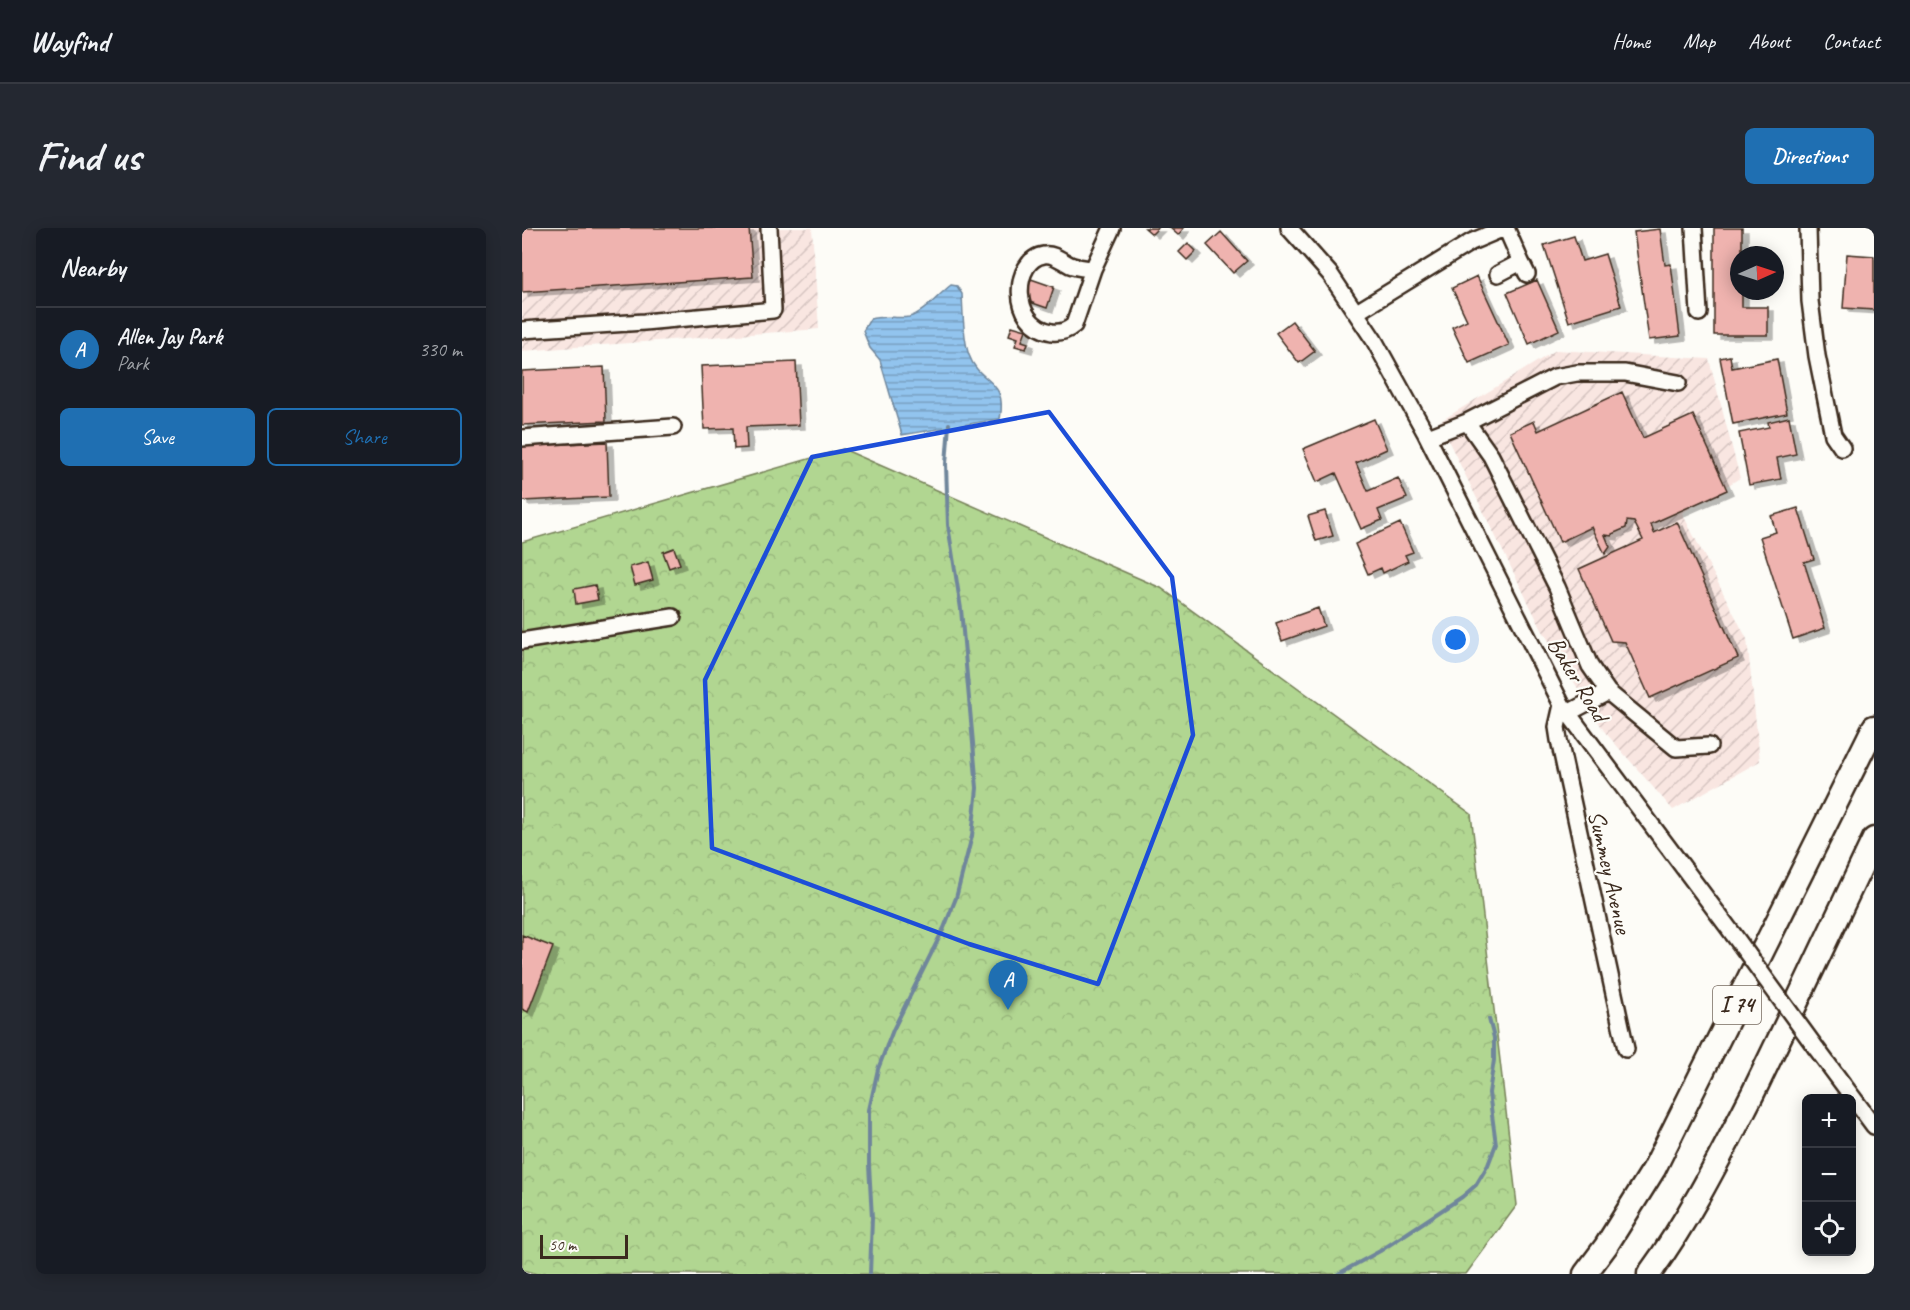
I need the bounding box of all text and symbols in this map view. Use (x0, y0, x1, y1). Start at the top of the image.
text: Wayfind (30, 24, 109, 59)
text: Home (1612, 28, 1650, 54)
text: Map (1683, 28, 1715, 54)
text: About (1748, 28, 1790, 54)
text: Contact (1823, 28, 1880, 54)
button: Directions (1745, 128, 1874, 184)
text: Find us (36, 130, 141, 183)
north arrow (1730, 246, 1784, 300)
text: Nearby (60, 251, 125, 284)
text: Allen Jay Park (117, 323, 222, 351)
text: A (74, 337, 85, 362)
text: 330 m (419, 337, 462, 362)
text: Park (117, 351, 149, 376)
button: Save (60, 408, 255, 466)
button: Share (267, 408, 462, 466)
your location (1441, 625, 1470, 654)
street label: Baker Road (1541, 631, 1617, 730)
street label: Summey Avenue (1581, 808, 1639, 938)
pin: A (988, 960, 1028, 1010)
road number: I 74 (1713, 986, 1761, 1024)
map controls (1802, 1094, 1856, 1256)
button: + (1802, 1094, 1856, 1148)
button: − (1802, 1148, 1856, 1202)
button: locate (1802, 1202, 1856, 1256)
scale bar (540, 1232, 628, 1260)
text: 50 m (549, 1235, 576, 1255)

